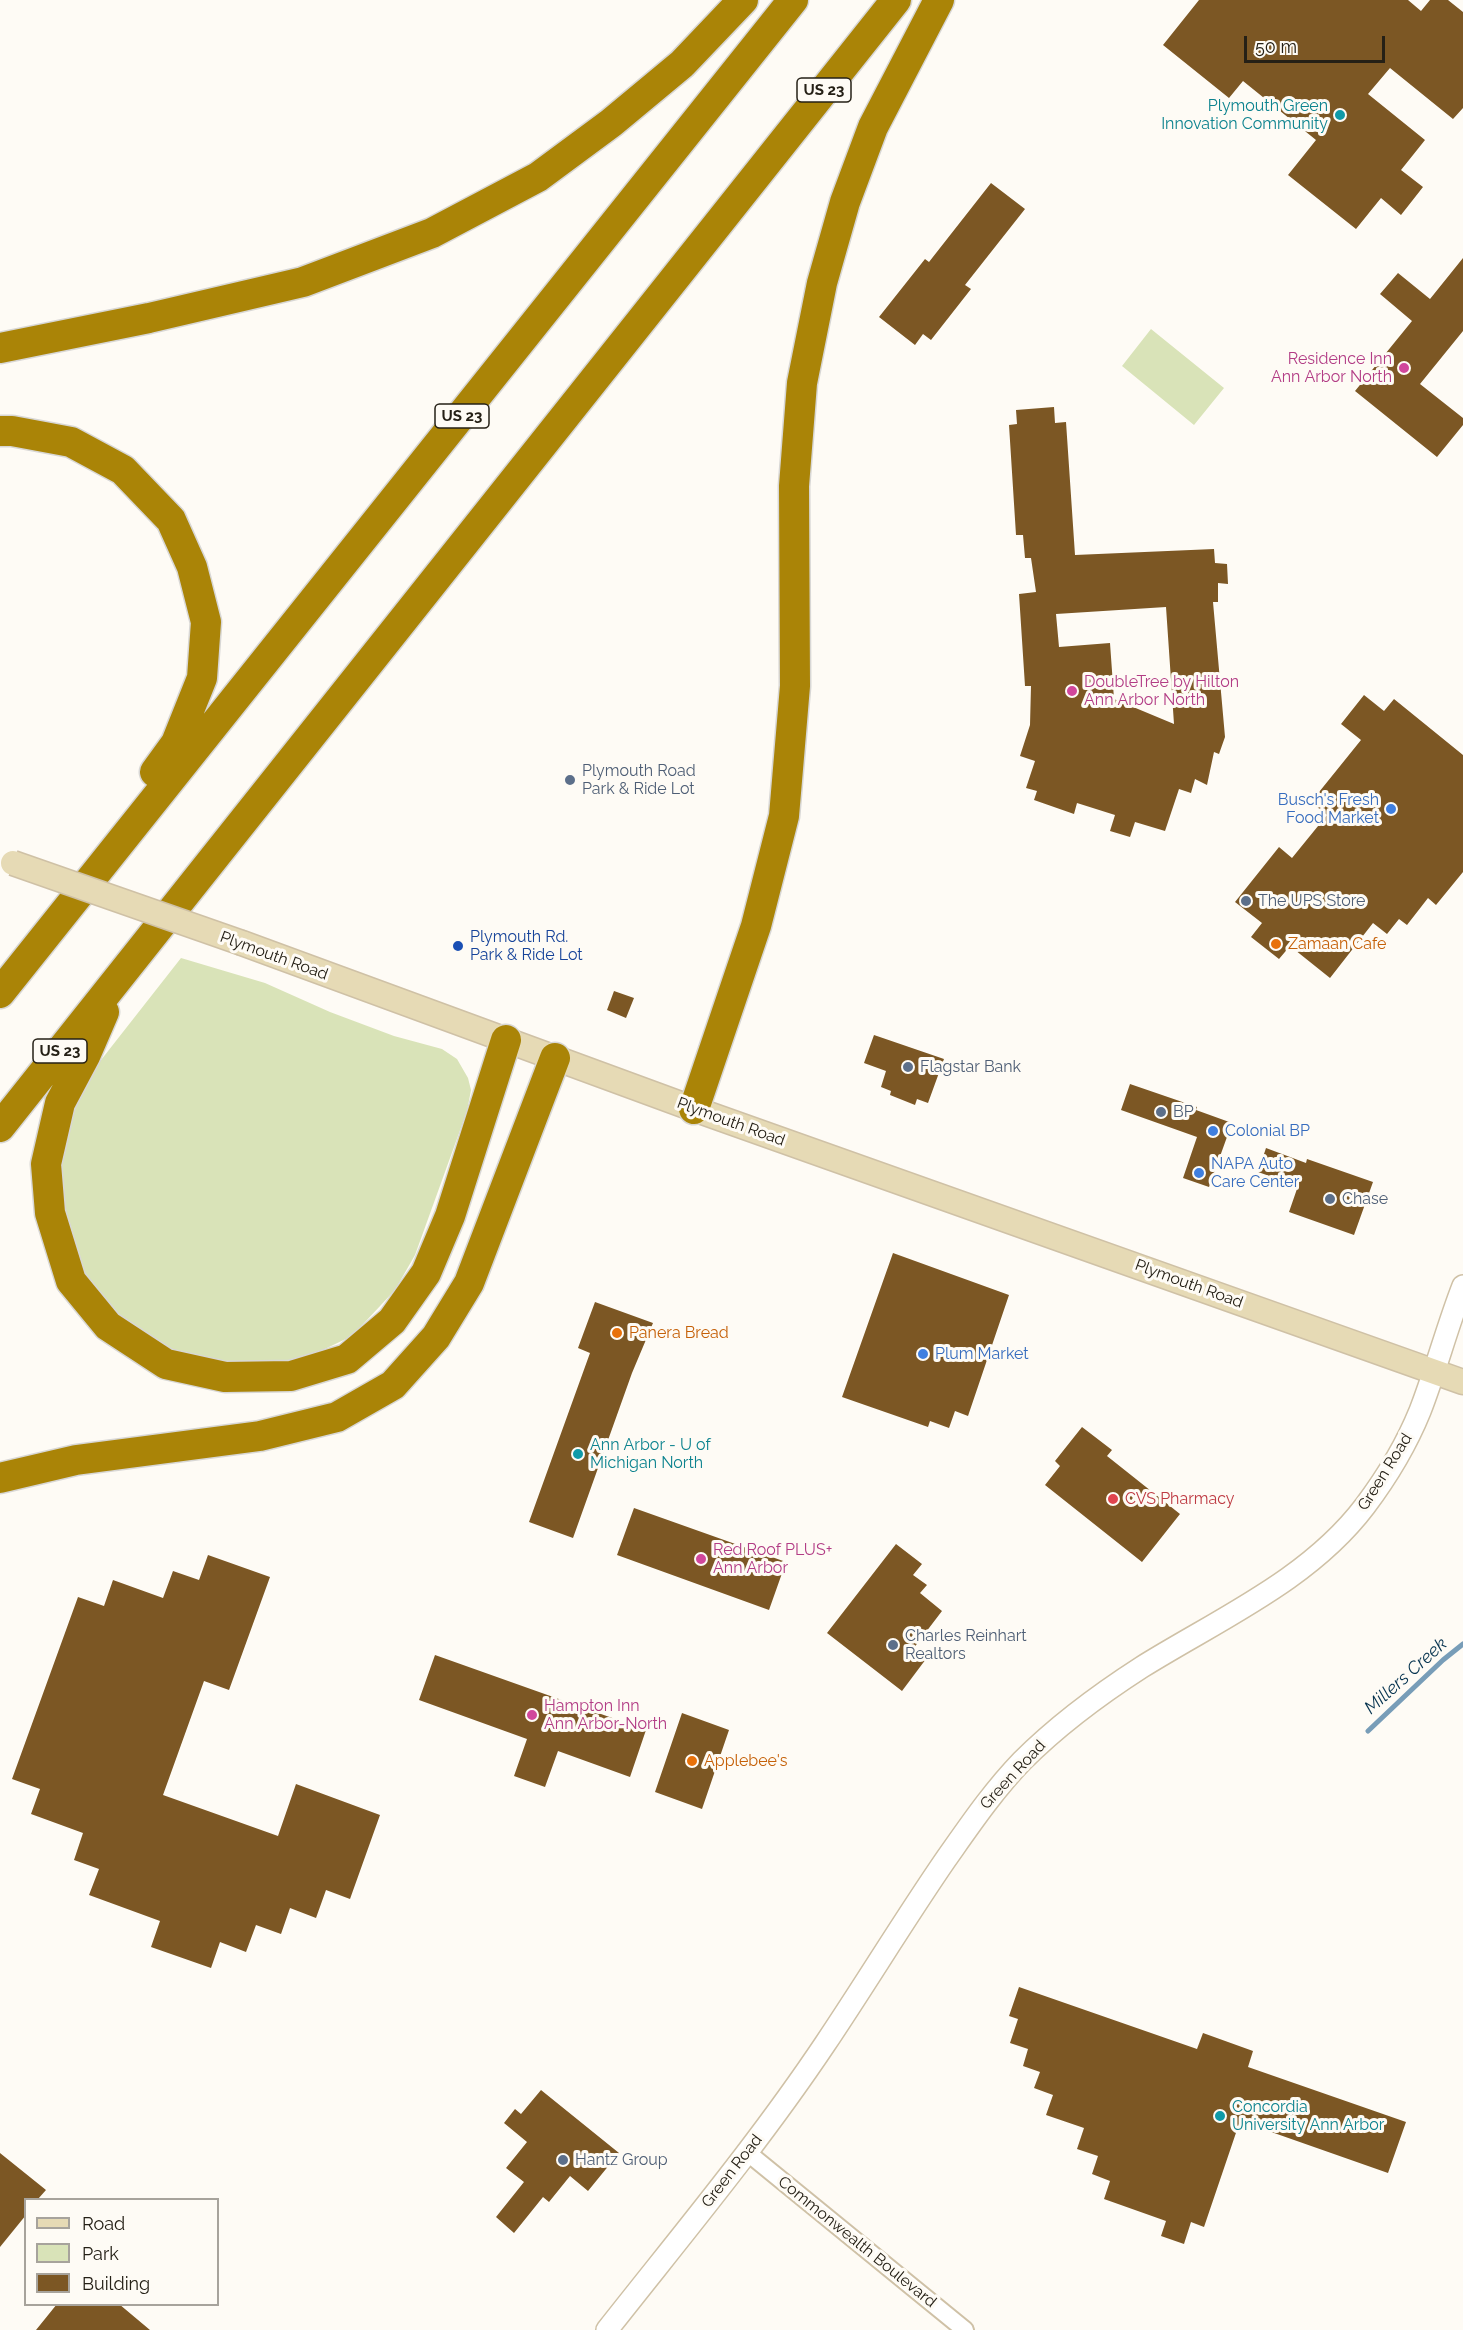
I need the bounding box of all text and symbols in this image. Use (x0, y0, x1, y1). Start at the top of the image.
scale bar (1247, 24, 1388, 62)
text: 50 m (1255, 36, 1297, 57)
road number: US 23 (797, 78, 851, 102)
place label: Plymouth Green Innovation Community (1161, 96, 1328, 134)
marker: Plymouth Green Innovation Community (1333, 108, 1347, 122)
place label: Residence Inn Ann Arbor North (1271, 349, 1392, 387)
marker: Residence Inn Ann Arbor North (1397, 361, 1411, 375)
road number: US 23 (435, 404, 489, 428)
place label: DoubleTree by Hilton Ann Arbor North (1084, 672, 1239, 710)
marker: DoubleTree by Hilton Ann Arbor North (1065, 684, 1079, 698)
place label: Plymouth Road Park & Ride Lot (582, 761, 696, 799)
marker: Plymouth Road Park & Ride Lot (563, 773, 577, 787)
place label: Busch's Fresh Food Market (1278, 790, 1379, 828)
marker: Busch's Fresh Food Market (1384, 802, 1398, 816)
place label: The UPS Store (1258, 891, 1365, 911)
marker: The UPS Store (1239, 894, 1253, 908)
place label: Plymouth Rd. Park & Ride Lot (470, 927, 583, 965)
street label: Plymouth Road (217, 928, 331, 984)
place label: Zamaan Cafe (1288, 934, 1386, 954)
marker: Zamaan Cafe (1269, 937, 1283, 951)
marker: Plymouth Rd. Park & Ride Lot (451, 939, 465, 953)
road number: US 23 (33, 1039, 87, 1063)
place label: Flagstar Bank (920, 1057, 1021, 1077)
marker: Flagstar Bank (901, 1060, 915, 1074)
street label: Plymouth Road (674, 1094, 788, 1150)
place label: BP (1173, 1102, 1194, 1122)
marker: BP (1154, 1105, 1168, 1119)
place label: Colonial BP (1225, 1121, 1310, 1141)
marker: Colonial BP (1206, 1124, 1220, 1138)
place label: NAPA Auto Care Center (1211, 1154, 1299, 1192)
marker: NAPA Auto Care Center (1192, 1166, 1206, 1180)
place label: Chase (1342, 1189, 1388, 1209)
marker: Chase (1323, 1192, 1337, 1206)
street label: Plymouth Road (1132, 1256, 1246, 1312)
place label: Panera Bread (629, 1323, 729, 1343)
marker: Panera Bread (610, 1326, 624, 1340)
place label: Plum Market (935, 1344, 1029, 1364)
marker: Plum Market (916, 1347, 930, 1361)
street label: Green Road (1354, 1430, 1416, 1514)
place label: Ann Arbor - U of Michigan North (590, 1435, 711, 1473)
marker: Ann Arbor - U of Michigan North (571, 1447, 585, 1461)
place label: CVS Pharmacy (1125, 1489, 1235, 1509)
marker: CVS Pharmacy (1106, 1492, 1120, 1506)
place label: Red Roof PLUS+ Ann Arbor (713, 1540, 832, 1578)
marker: Red Roof PLUS+ Ann Arbor (694, 1552, 708, 1566)
place label: Charles Reinhart Realtors (905, 1626, 1027, 1664)
water label: Millers Creek (1360, 1633, 1452, 1719)
marker: Charles Reinhart Realtors (886, 1638, 900, 1652)
place label: Hampton Inn Ann Arbor-North (544, 1696, 667, 1734)
marker: Hampton Inn Ann Arbor-North (525, 1708, 539, 1722)
street label: Green Road (976, 1736, 1050, 1814)
place label: Applebee's (704, 1751, 787, 1771)
marker: Applebee's (685, 1754, 699, 1768)
place label: Concordia University Ann Arbor (1232, 2097, 1384, 2135)
marker: Concordia University Ann Arbor (1213, 2109, 1227, 2123)
street label: Green Road (698, 2131, 766, 2211)
place label: Hantz Group (575, 2150, 668, 2170)
marker: Hantz Group (556, 2153, 570, 2167)
street label: Commonwealth Boulevard (774, 2172, 940, 2312)
legend (24, 2198, 219, 2306)
text: Road (82, 2213, 125, 2234)
text: Park (82, 2243, 119, 2264)
text: Building (82, 2273, 150, 2294)

